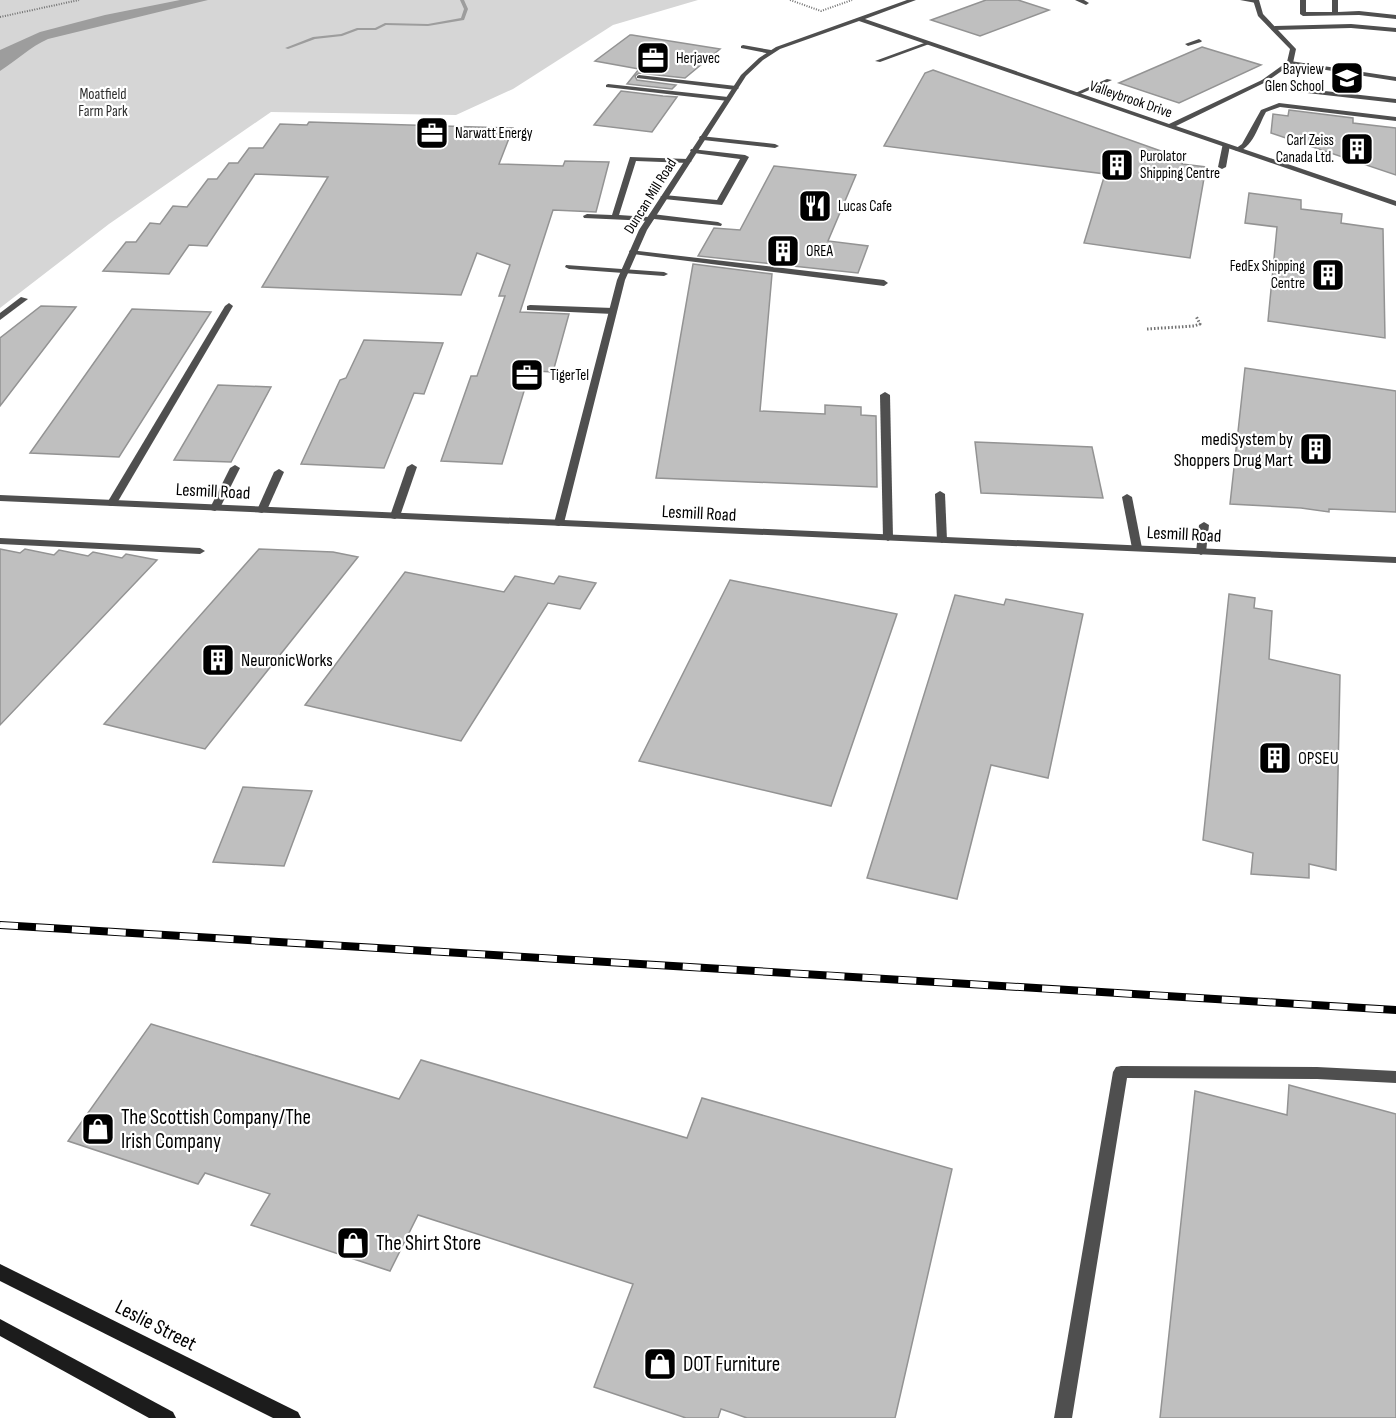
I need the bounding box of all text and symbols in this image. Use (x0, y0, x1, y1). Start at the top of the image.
office icon: Herjavec (635, 40, 671, 76)
place label: Herjavec (676, 49, 720, 68)
place label: Bayview Glen School (1265, 60, 1325, 96)
school or university icon: Bayview Glen School (1329, 60, 1365, 96)
street label: Valleybrook Drive (1087, 76, 1175, 123)
park label: Moatfield Farm Park (78, 85, 128, 121)
office icon: Narwatt Energy (414, 115, 450, 151)
place label: Narwatt Energy (455, 124, 533, 143)
place label: Carl Zeiss Canada Ltd. (1276, 131, 1334, 167)
building icon: Carl Zeiss Canada Ltd. (1339, 131, 1375, 167)
building icon: Purolator Shipping Centre (1099, 147, 1135, 183)
place label: Purolator Shipping Centre (1140, 147, 1220, 183)
street label: Duncan Mill Road (620, 155, 681, 237)
restaurant icon: Lucas Cafe (797, 188, 833, 224)
place label: Lucas Cafe (838, 197, 892, 216)
building icon: OREA (765, 233, 801, 269)
place label: OREA (806, 242, 833, 261)
place label: FedEx Shipping Centre (1230, 257, 1305, 293)
building icon: FedEx Shipping Centre (1310, 257, 1346, 293)
office icon: TigerTel (509, 357, 545, 393)
place label: TigerTel (550, 366, 589, 385)
place label: mediSystem by Shoppers Drug Mart (1174, 429, 1294, 471)
building icon: mediSystem by Shoppers Drug Mart (1298, 431, 1334, 467)
street label: Lesmill Road (175, 479, 251, 504)
street label: Lesmill Road (661, 501, 737, 526)
street label: Lesmill Road (1146, 522, 1222, 547)
building icon: NeuronicWorks (200, 642, 236, 678)
place label: NeuronicWorks (241, 650, 333, 671)
building icon: OPSEU (1257, 740, 1293, 776)
place label: OPSEU (1298, 748, 1339, 769)
place label: The Scottish Company/The Irish Company (121, 1105, 311, 1154)
shop icon: The Scottish Company/The Irish Company (80, 1111, 116, 1147)
shop icon: The Shirt Store (335, 1225, 371, 1261)
place label: The Shirt Store (376, 1231, 481, 1256)
street label: Leslie Street (111, 1294, 201, 1357)
shop icon: DOT Furniture (642, 1346, 678, 1382)
place label: DOT Furniture (683, 1352, 780, 1377)

